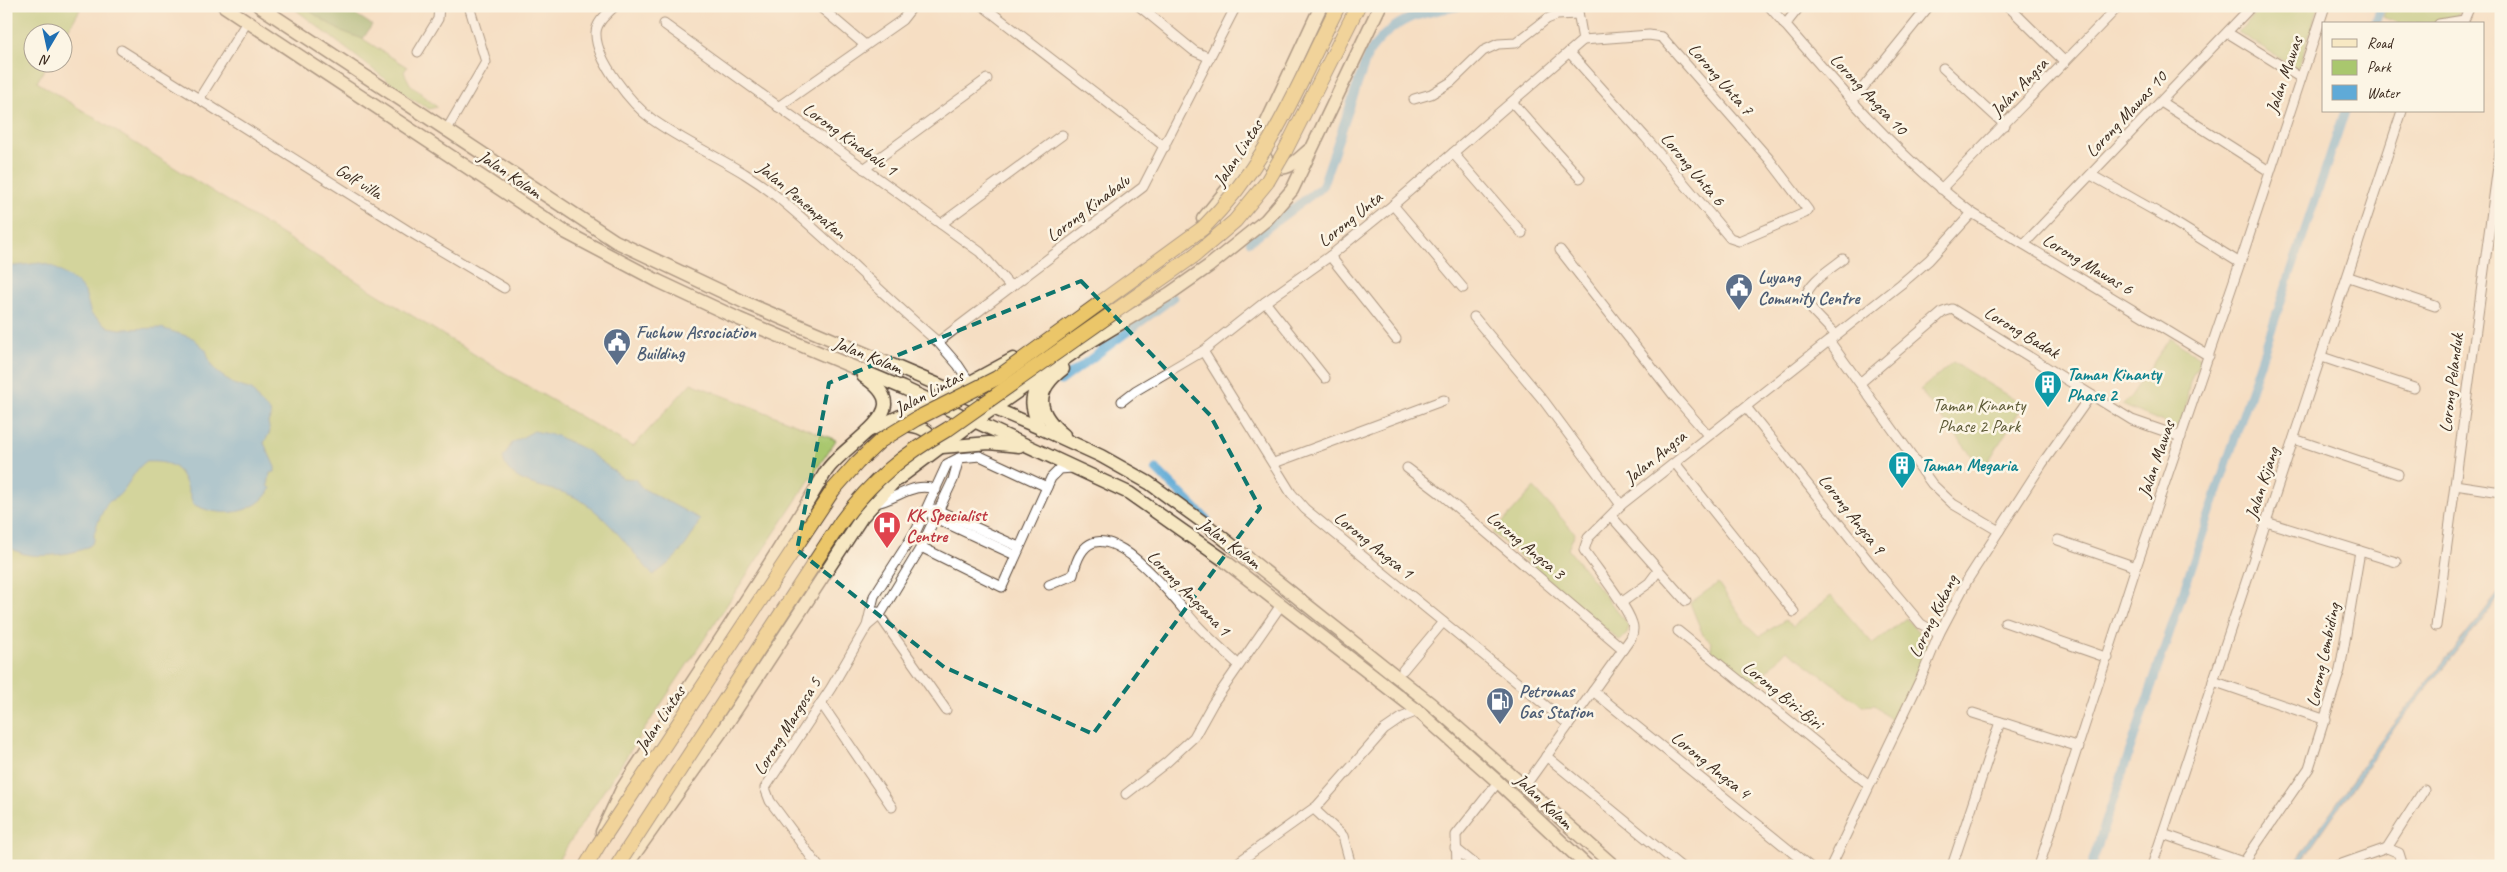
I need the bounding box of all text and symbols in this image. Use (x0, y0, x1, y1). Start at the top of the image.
north arrow (22, 22, 72, 72)
legend (2322, 22, 2484, 112)
street label: Jalan Mawas (2260, 32, 2308, 117)
text: Road (2367, 34, 2394, 53)
street label: Lorong Unta 7 (1684, 38, 1759, 120)
street label: Lorong Angsa 10 (1826, 49, 1914, 141)
text: N (38, 51, 52, 69)
street label: Jalan Angsa (1985, 52, 2053, 122)
text: Park (2367, 58, 2392, 77)
street label: Lorong Mawas 10 (2080, 65, 2173, 162)
text: Water (2367, 84, 2401, 103)
street label: Lorong Kinabalu 1 (799, 97, 902, 181)
street label: Jalan Lintas (1208, 114, 1269, 191)
street label: Lorong Unta 6 (1656, 128, 1731, 211)
street label: Jalan Kolam (473, 144, 547, 204)
street label: Jalan Penempatan (752, 156, 852, 244)
street label: Golf villa (332, 158, 388, 205)
street label: Lorong Kinabalu (1042, 169, 1135, 246)
street label: Lorong Unta (1313, 186, 1387, 252)
street label: Lorong Mawas 6 (2039, 228, 2138, 300)
place label: Luyang Comunity Centre (1758, 266, 1862, 309)
public building icon: Luyang Comunity Centre (1724, 272, 1754, 311)
street label: Lorong Badak (1980, 301, 2065, 364)
place label: Fuchow Association Building (636, 321, 757, 364)
public building icon: Fuchow Association Building (602, 327, 632, 366)
street label: Jalan Kolam (830, 331, 907, 379)
street label: Lorong Pelanduk (2434, 331, 2468, 434)
place label: Taman Kinanty Phase 2 (2067, 363, 2163, 406)
street label: Jalan Lintas (890, 364, 969, 420)
building icon: Taman Kinanty Phase 2 (2033, 369, 2063, 408)
park label: Taman Kinanty Phase 2 Park (1933, 394, 2027, 437)
street label: Jalan Mawas (2132, 416, 2180, 501)
street label: Jalan Angsa (1619, 425, 1691, 489)
street label: Jalan Kijang (2240, 443, 2284, 523)
building icon: Taman Megaria (1887, 450, 1917, 489)
place label: Taman Megaria (1921, 454, 2019, 476)
street label: Lorong Angsa 9 (1814, 470, 1891, 560)
place label: KK Specialist Centre (906, 504, 988, 547)
street label: Lorong Angsa 1 (1330, 506, 1419, 584)
street label: Lorong Angsa 3 (1482, 506, 1571, 585)
hospital icon: KK Specialist Centre (872, 510, 902, 549)
street label: Jalan Kolam (1194, 512, 1267, 574)
street label: Lorong Angsana 1 (1143, 545, 1236, 641)
street label: Lorong Kukang (1904, 570, 1963, 661)
street label: Lorong Lembiding (2301, 600, 2345, 709)
street label: Lorong Biri-Biri (1738, 656, 1830, 736)
street label: Lorong Margosa 5 (748, 672, 826, 779)
street label: Jalan Lintas (629, 680, 691, 757)
place label: Petronas Gas Station (1519, 680, 1594, 723)
fuel station icon: Petronas Gas Station (1485, 686, 1515, 725)
street label: Lorong Angsa 4 (1667, 726, 1757, 805)
street label: Jalan Kolam (1510, 768, 1579, 835)

